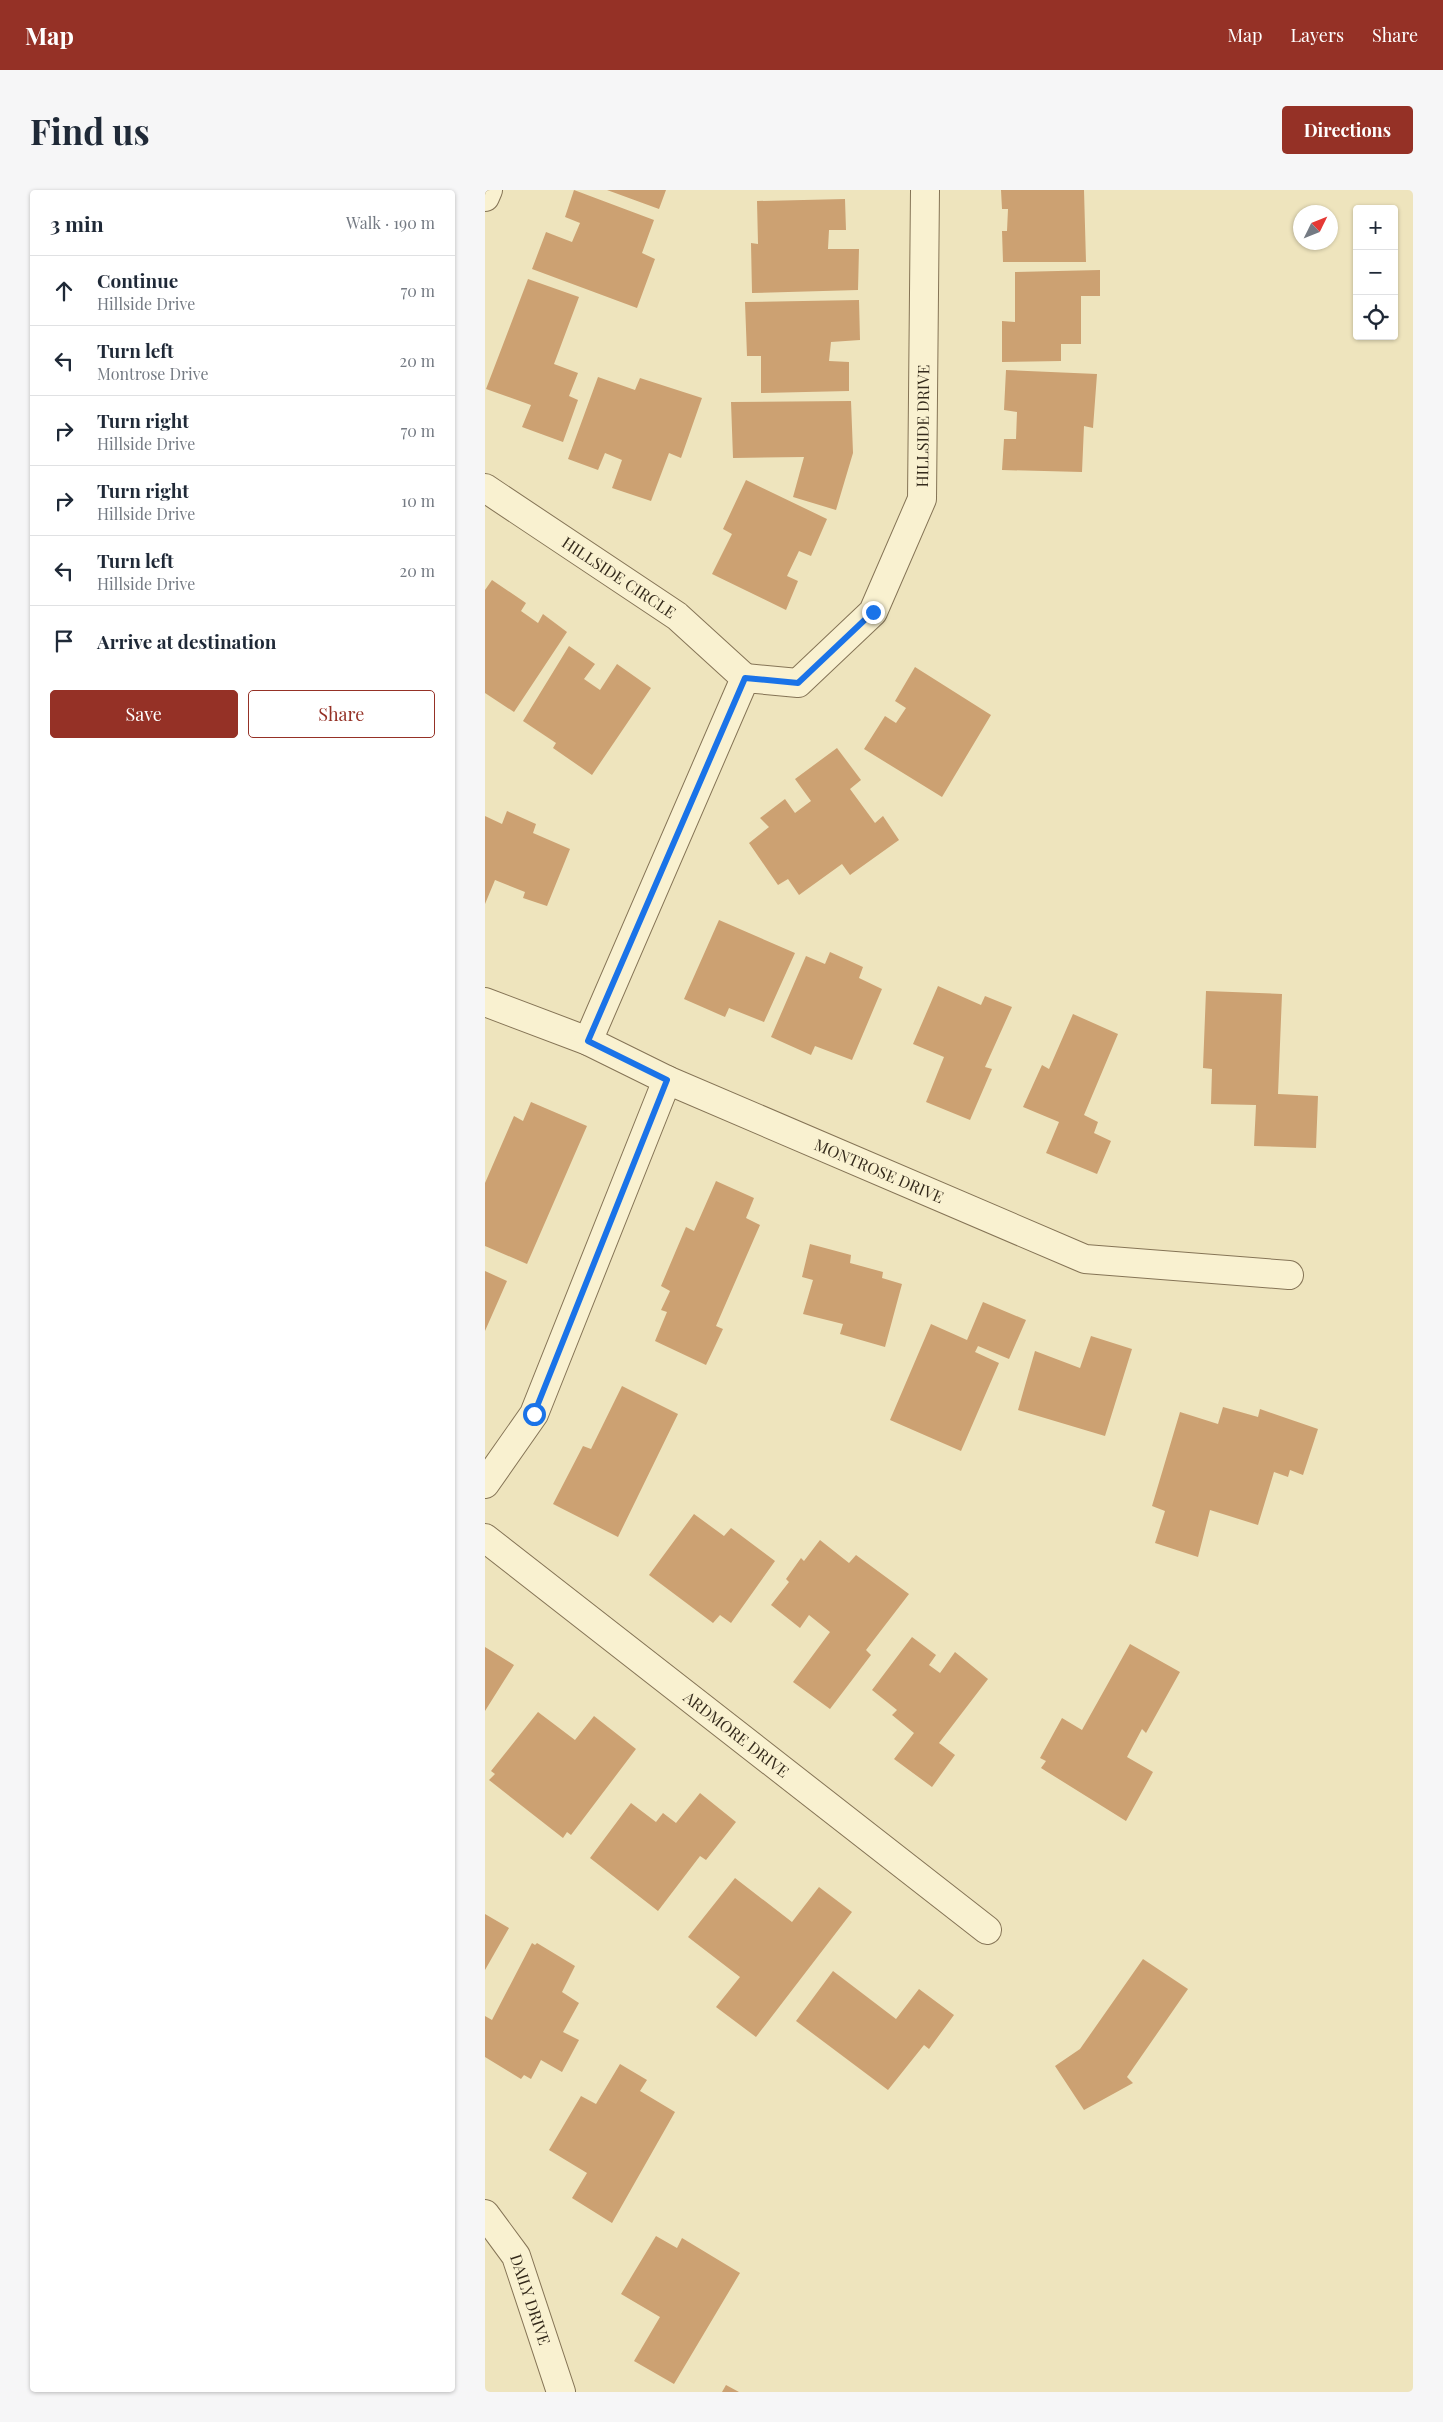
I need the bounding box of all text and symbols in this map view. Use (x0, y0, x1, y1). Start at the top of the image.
text: Map (25, 19, 74, 51)
text: Map (1227, 23, 1262, 47)
text: Layers (1290, 23, 1344, 47)
text: Share (1372, 23, 1418, 47)
button: Directions (1282, 106, 1413, 154)
text: Find us (30, 107, 150, 154)
north arrow (1293, 205, 1338, 250)
map controls (1353, 205, 1398, 340)
button: + (1353, 205, 1398, 250)
text: 3 min (50, 209, 104, 237)
text: Walk · 190 m (346, 212, 435, 233)
button: − (1353, 250, 1398, 295)
text: Continue (97, 267, 178, 293)
icon: ahead (50, 277, 78, 305)
text: 70 m (401, 280, 435, 301)
text: Hillside Drive (97, 293, 195, 314)
button: locate (1353, 295, 1398, 340)
text: Turn left (97, 337, 174, 363)
icon: left (50, 347, 78, 375)
text: 20 m (400, 350, 435, 371)
text: Montrose Drive (97, 363, 209, 384)
street label: HILLSIDE DRIVE (911, 365, 933, 488)
text: Turn right (97, 407, 189, 433)
icon: right (50, 417, 78, 445)
text: 70 m (401, 420, 435, 441)
text: Hillside Drive (97, 433, 195, 454)
text: Turn right (97, 477, 189, 503)
icon: right (50, 487, 78, 515)
text: 10 m (401, 490, 435, 511)
text: Hillside Drive (97, 503, 195, 524)
street label: HILLSIDE CIRCLE (558, 531, 680, 622)
text: Turn left (97, 547, 174, 573)
icon: left (50, 557, 78, 585)
text: 20 m (400, 560, 435, 581)
text: Hillside Drive (97, 573, 195, 594)
route end (862, 601, 885, 624)
icon: arrive (50, 627, 78, 655)
text: Arrive at destination (97, 628, 277, 654)
button: Save (50, 690, 238, 738)
button: Share (248, 690, 435, 738)
street label: MONTROSE DRIVE (812, 1133, 947, 1207)
route start (523, 1403, 546, 1426)
street label: ARDMORE DRIVE (679, 1686, 794, 1782)
street label: DAILY DRIVE (506, 2251, 556, 2348)

